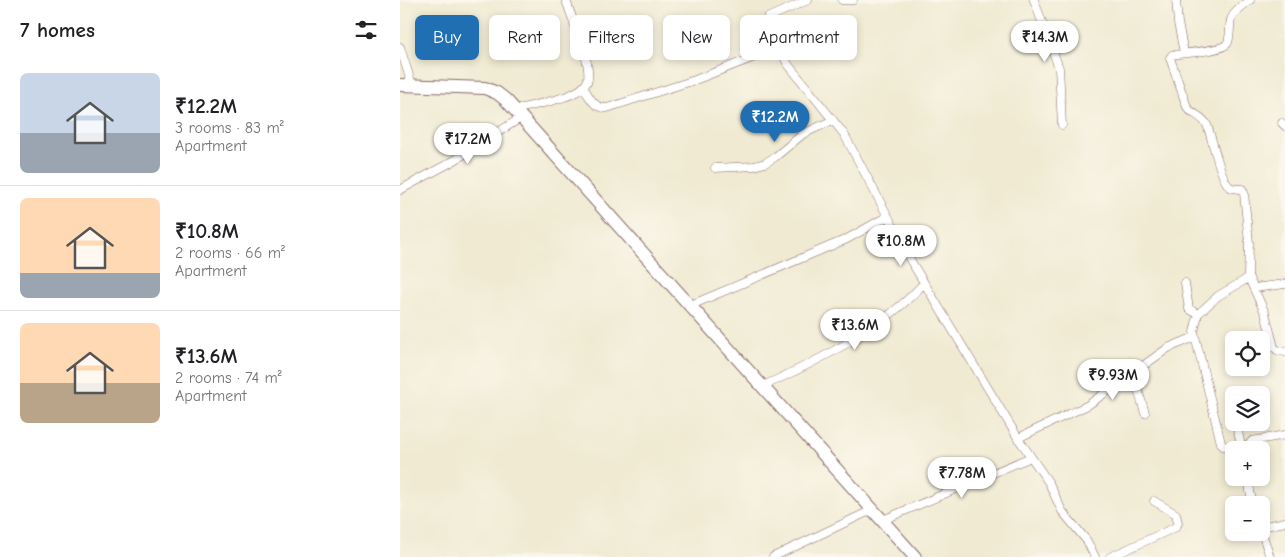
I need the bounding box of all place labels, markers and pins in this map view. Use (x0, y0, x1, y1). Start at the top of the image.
pin: ₹14.3M (1004, 20, 1086, 63)
pin: ₹12.2M (734, 100, 816, 143)
pin: ₹17.2M (427, 122, 509, 165)
pin: ₹10.8M (860, 224, 942, 267)
pin: ₹13.6M (814, 308, 896, 351)
pin: ₹9.93M (1072, 358, 1154, 401)
pin: ₹7.78M (921, 456, 1003, 499)

